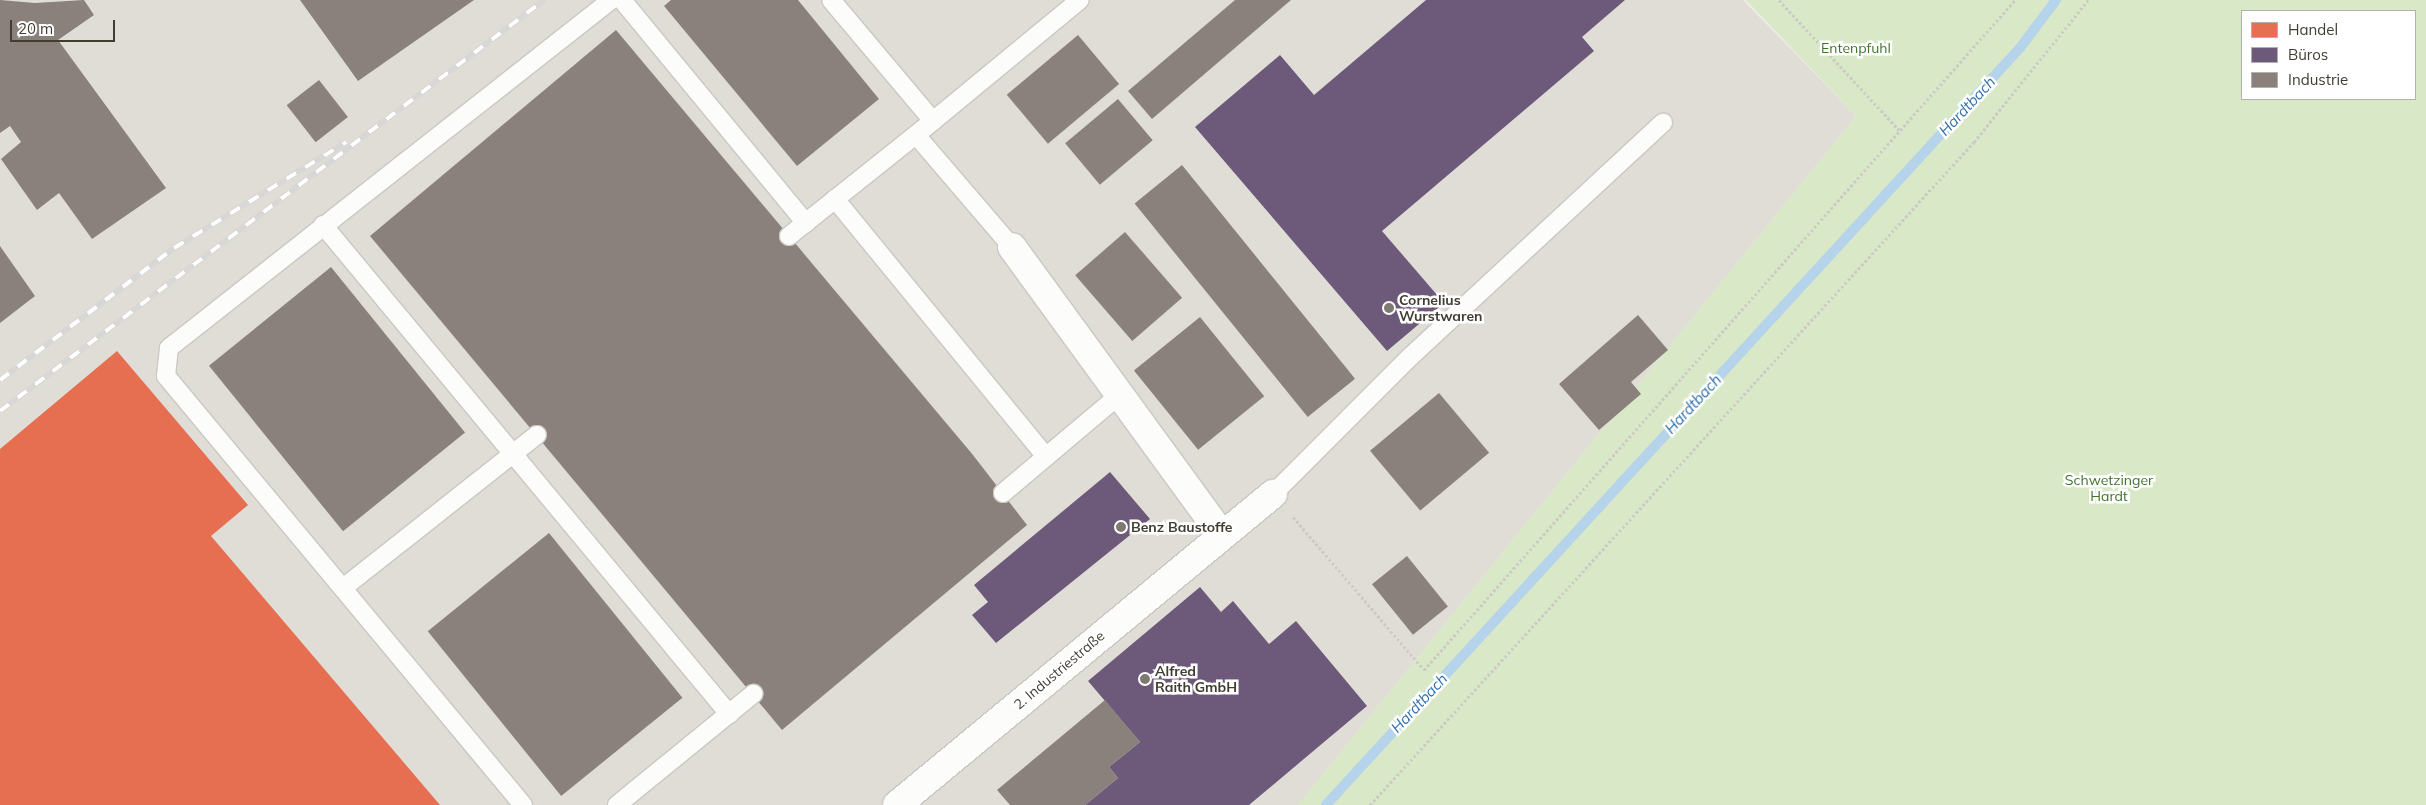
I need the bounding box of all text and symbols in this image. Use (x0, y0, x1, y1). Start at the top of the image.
scale bar (12, 10, 118, 42)
legend (2241, 10, 2416, 100)
text: 20 m (18, 19, 53, 38)
text: Handel (2288, 20, 2338, 39)
park label: Entenpfuhl (1821, 40, 1891, 56)
text: Büros (2288, 45, 2328, 64)
text: Industrie (2288, 70, 2348, 89)
water label: Hardtbach (1935, 73, 1999, 139)
place label: Cornelius Wurstwaren (1399, 292, 1483, 324)
marker: Cornelius Wurstwaren (1383, 302, 1395, 314)
water label: Hardtbach (1661, 371, 1725, 437)
park label: Schwetzinger Hardt (2065, 472, 2153, 504)
place label: Benz Baustoffe (1131, 519, 1233, 535)
marker: Benz Baustoffe (1115, 521, 1127, 533)
street label: 2. Industriestraße (1010, 627, 1108, 713)
place label: Alfred Raith GmbH (1155, 663, 1237, 696)
water label: Hardtbach (1387, 670, 1451, 736)
marker: Alfred Raith GmbH (1139, 673, 1151, 685)

